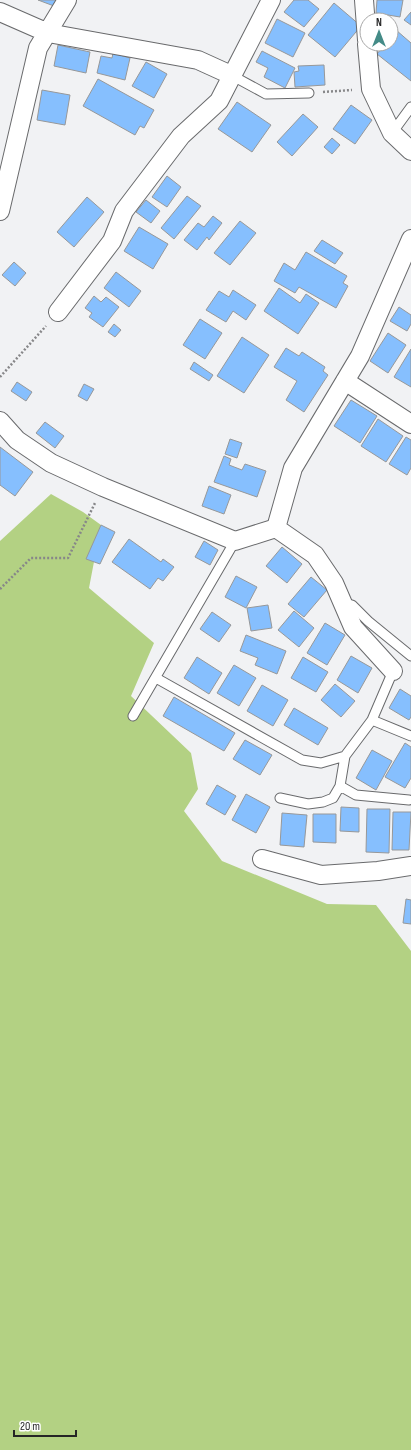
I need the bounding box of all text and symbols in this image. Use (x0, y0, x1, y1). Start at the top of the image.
north arrow (359, 12, 399, 52)
text: N (376, 16, 382, 29)
scale bar (14, 1412, 76, 1438)
text: 20 m (20, 1419, 40, 1434)

